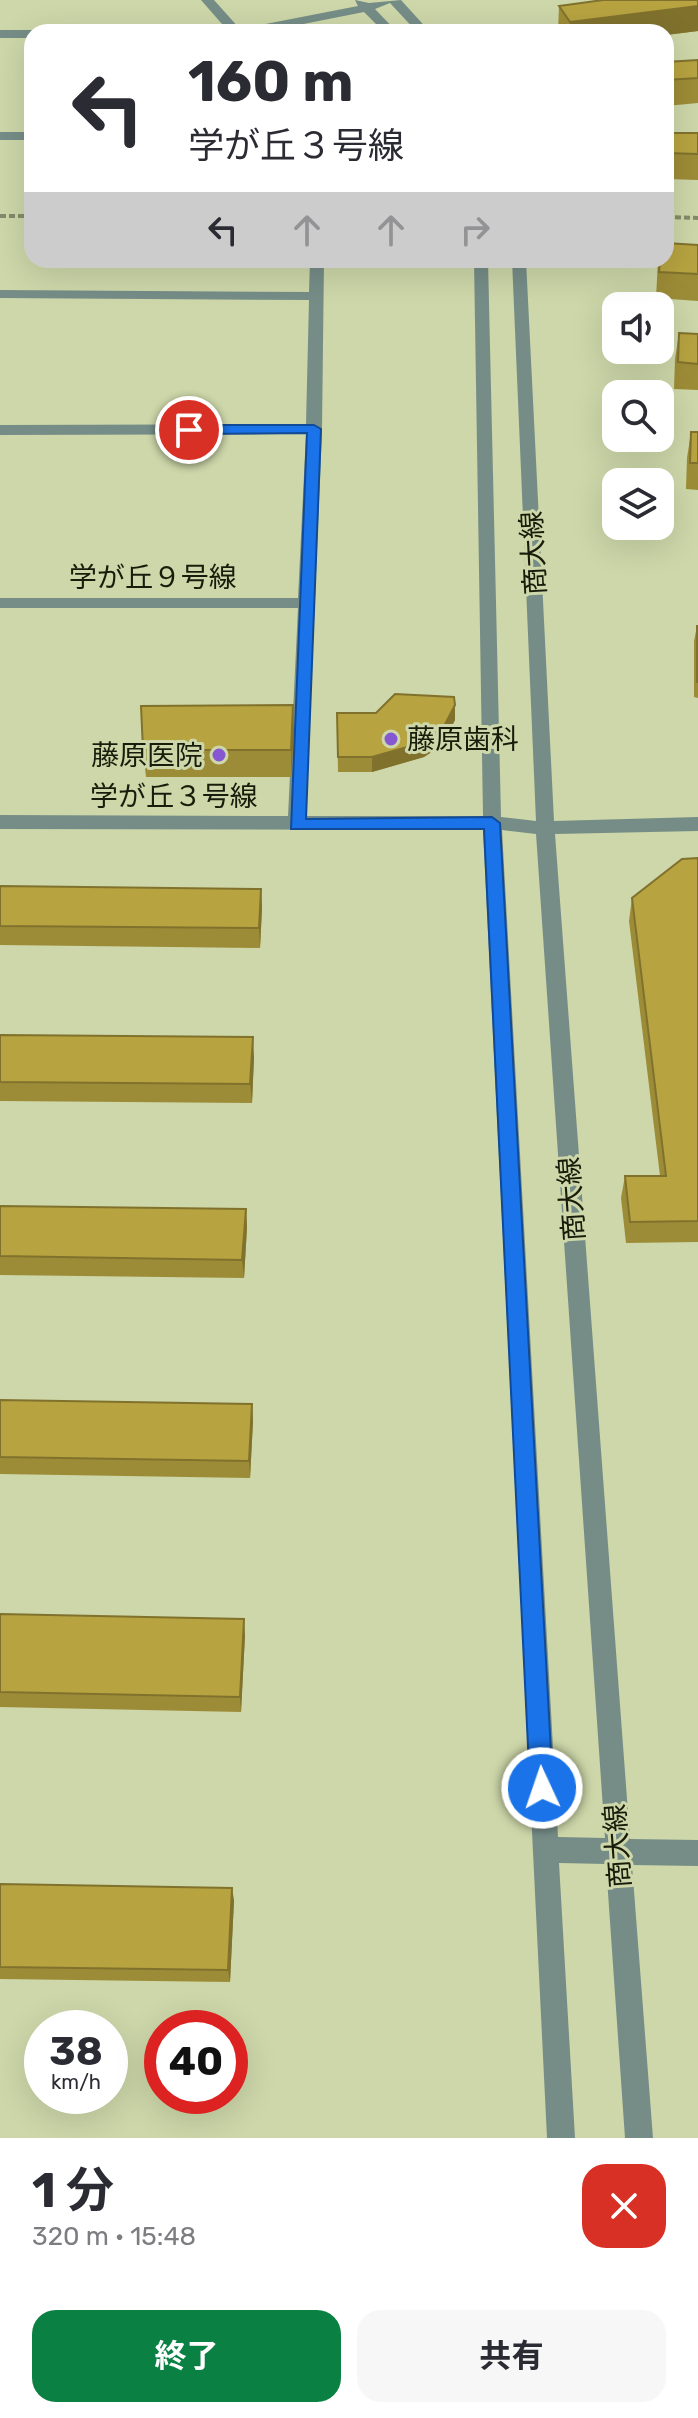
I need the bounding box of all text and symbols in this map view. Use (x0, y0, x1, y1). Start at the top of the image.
text: 160 m (188, 49, 354, 115)
icon: left (56, 56, 160, 160)
text: 学が丘３号線 (188, 124, 404, 167)
icon: left (201, 208, 245, 252)
icon: ahead (285, 208, 329, 252)
icon: ahead (369, 208, 413, 252)
icon: right (453, 208, 497, 252)
map controls (602, 292, 674, 540)
button: sound (602, 292, 674, 364)
button: search (602, 380, 674, 452)
pin (155, 396, 223, 464)
icon: arrive (167, 408, 211, 452)
button: layers (602, 468, 674, 540)
street label: 商大線 (515, 510, 552, 596)
street label: 学が丘９号線 (69, 561, 237, 594)
place label: 藤原歯科 (407, 723, 519, 756)
marker: 藤原歯科 (382, 730, 400, 748)
place label: 藤原医院 (91, 739, 203, 772)
marker: 藤原医院 (210, 746, 228, 764)
street label: 学が丘３号線 (90, 780, 258, 813)
street label: 商大線 (552, 1156, 591, 1242)
position arrow (500, 1746, 584, 1830)
street label: 商大線 (598, 1803, 637, 1889)
speed limit sign: 40 (144, 2010, 248, 2114)
text: 38 (49, 2028, 103, 2075)
text: km/h (51, 2070, 101, 2094)
text: 1 分 (32, 2162, 114, 2219)
button: close (582, 2164, 666, 2248)
text: 320 m · 15:48 (32, 2221, 196, 2252)
button: 終了 (32, 2310, 341, 2402)
button: 共有 (357, 2310, 666, 2402)

